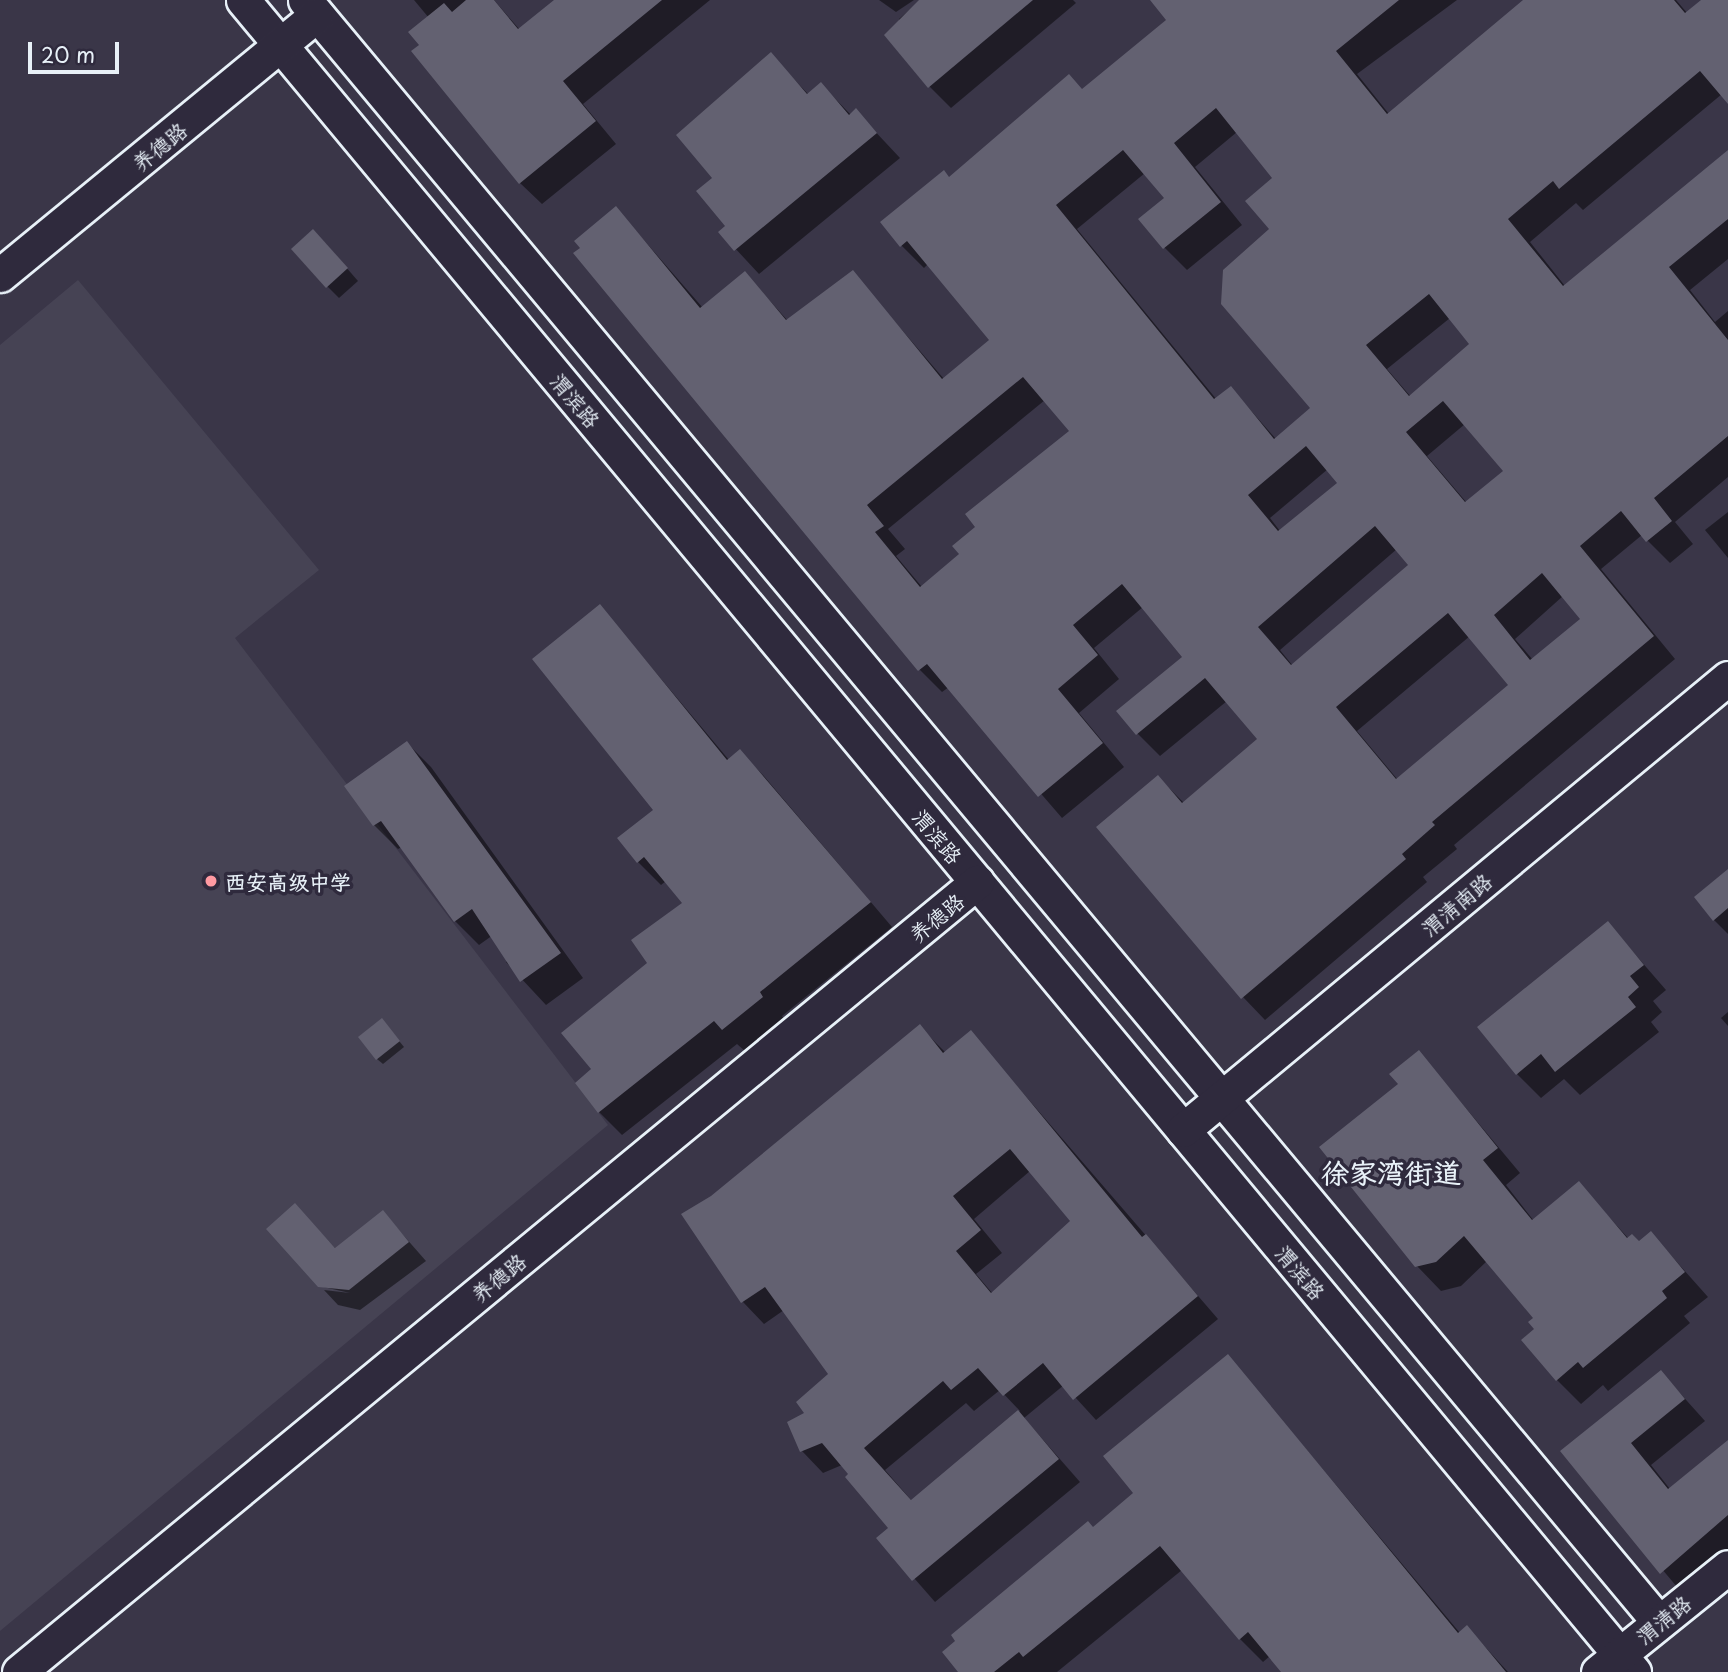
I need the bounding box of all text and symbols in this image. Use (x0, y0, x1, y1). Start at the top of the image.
scale bar (32, 28, 122, 72)
text: 20 m (41, 38, 95, 70)
street label: 养德路 (127, 116, 191, 176)
street label: 渭滨路 (546, 368, 606, 432)
street label: 渭滨路 (908, 804, 968, 868)
street label: 渭清南路 (1416, 867, 1496, 941)
place label: 西安高级中学 (225, 868, 351, 894)
marker: 西安高级中学 (203, 873, 219, 889)
street label: 养德路 (904, 887, 968, 947)
district label: 徐家湾街道 (1321, 1155, 1461, 1189)
street label: 渭滨路 (1271, 1240, 1331, 1304)
street label: 养德路 (466, 1247, 530, 1307)
street label: 渭清路 (1631, 1589, 1695, 1649)

